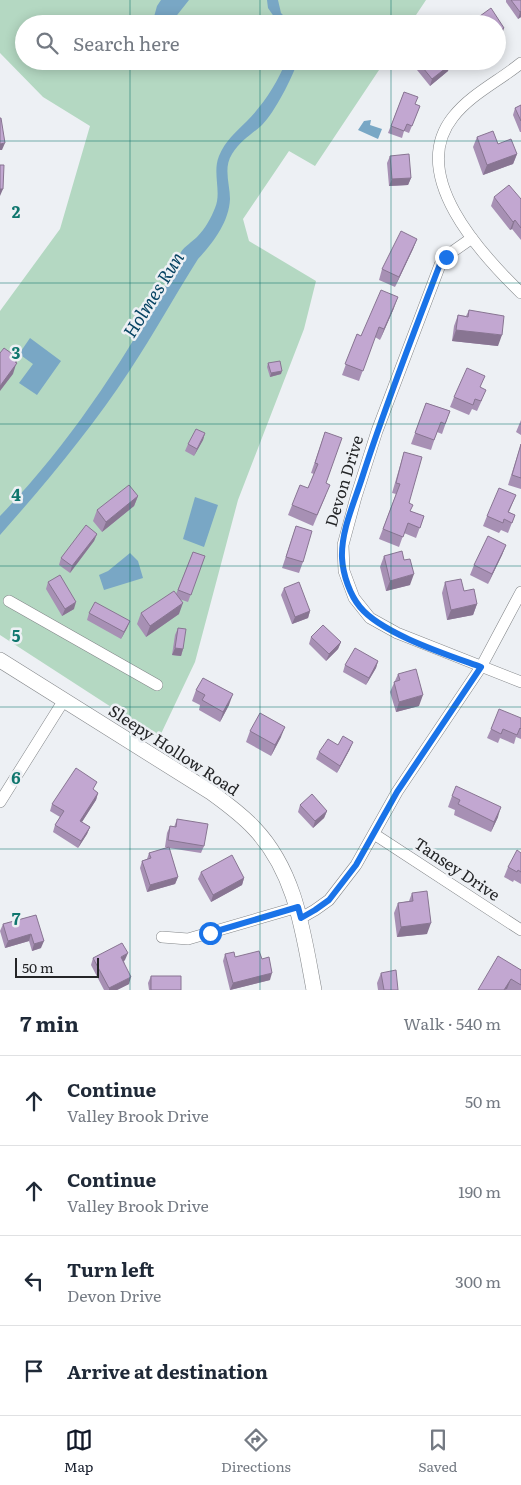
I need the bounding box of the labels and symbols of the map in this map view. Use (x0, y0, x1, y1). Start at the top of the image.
text: 2 (12, 199, 21, 223)
water label: Holmes Run (116, 246, 190, 342)
route end (435, 246, 458, 269)
text: 3 (12, 340, 21, 364)
street label: Devon Drive (318, 432, 368, 529)
text: 4 (11, 482, 21, 506)
text: 5 (12, 623, 21, 647)
street label: Sleepy Hollow Road (105, 698, 245, 801)
text: 6 (11, 765, 21, 789)
street label: Tansey Drive (410, 830, 505, 906)
text: 7 (12, 906, 21, 930)
route start (199, 922, 222, 945)
scale bar (15, 955, 99, 978)

